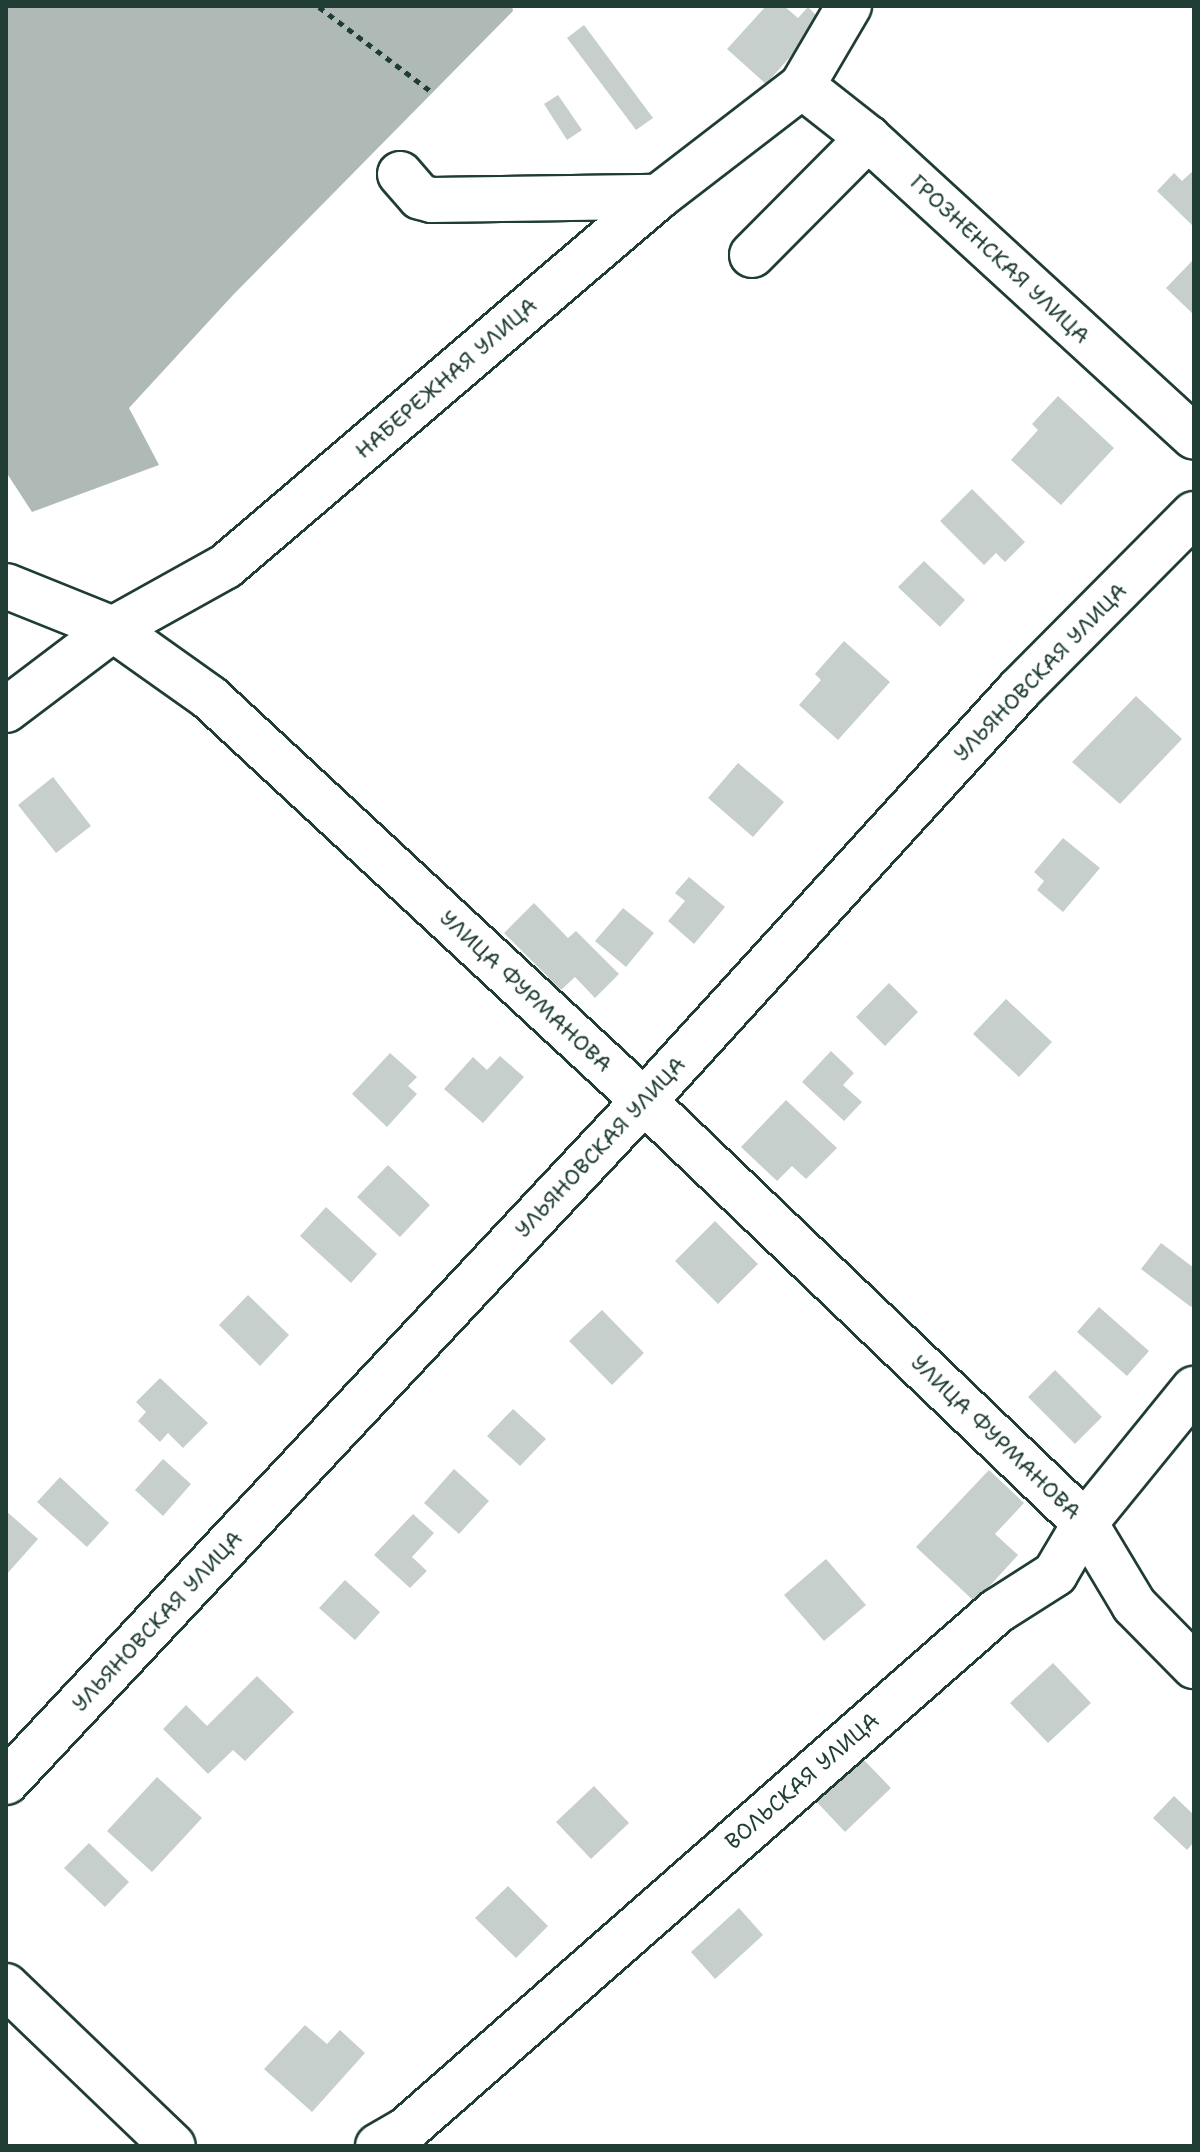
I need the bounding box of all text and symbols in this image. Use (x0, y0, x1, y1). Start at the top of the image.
street label: ГРОЗНЕНСКАЯ УЛИЦА (905, 169, 1095, 349)
street label: НАБЕРЕЖНАЯ УЛИЦА (350, 292, 542, 464)
street label: УЛЬЯНОВСКАЯ УЛИЦА (948, 577, 1132, 767)
street label: УЛИЦА ФУРМАНОВА (434, 904, 618, 1078)
street label: УЛЬЯНОВСКАЯ УЛИЦА (509, 1051, 691, 1243)
street label: УЛИЦА ФУРМАНОВА (906, 1349, 1086, 1525)
street label: УЛЬЯНОВСКАЯ УЛИЦА (66, 1525, 248, 1717)
street label: ВОЛЬСКАЯ УЛИЦА (720, 1707, 884, 1855)

